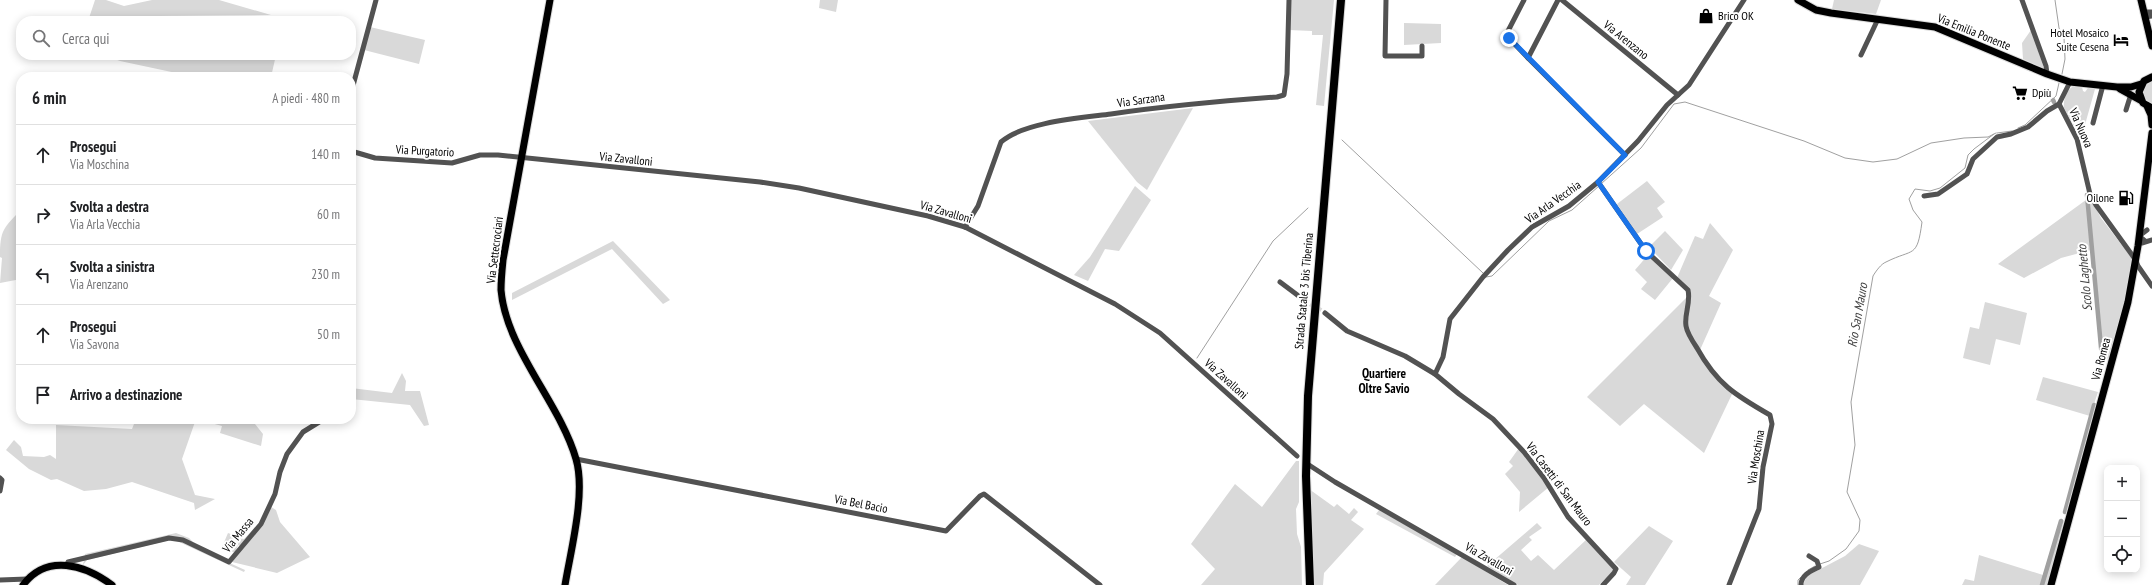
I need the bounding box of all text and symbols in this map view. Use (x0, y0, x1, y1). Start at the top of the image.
shop icon: Brico OK (1697, 7, 1715, 25)
place label: Brico OK (1718, 8, 1754, 23)
street label: Via Emilia Ponente (1934, 10, 2013, 53)
search box (16, 16, 356, 60)
street label: Via Arenzano (1600, 16, 1652, 62)
place label: Hotel Mosaico Suite Cesena (2050, 25, 2109, 54)
icon: search (30, 27, 52, 49)
text: Cerca qui (62, 29, 110, 48)
route end (1500, 29, 1518, 47)
hotel icon: Hotel Mosaico Suite Cesena (2112, 31, 2130, 49)
supermarket icon: Dpiù (2011, 84, 2029, 102)
place label: Dpiù (2032, 85, 2051, 100)
text: 6 min (32, 87, 66, 109)
street label: Via Sarzana (1115, 89, 1166, 110)
text: A piedi · 480 m (272, 90, 340, 107)
street label: Via Nuova (2066, 105, 2097, 150)
text: Prosegui (70, 137, 116, 156)
street label: Via Purgatorio (394, 141, 455, 160)
icon: ahead (32, 144, 54, 166)
text: 140 m (311, 146, 340, 163)
street label: Via Zavalloni (598, 148, 653, 169)
text: Via Moschina (70, 156, 129, 173)
street label: Via Arla Vecchia (1521, 177, 1584, 227)
fuel station icon: Oilone (2117, 189, 2135, 207)
place label: Oilone (2087, 190, 2114, 205)
text: Svolta a destra (70, 197, 149, 216)
street label: Via Zavalloni (917, 197, 974, 226)
icon: right (32, 204, 54, 226)
text: 60 m (317, 206, 340, 223)
text: Via Arla Vecchia (70, 216, 140, 233)
street label: Via Settecrociari (483, 216, 506, 285)
street label: Strada Statale 3 bis Tiberina (1291, 232, 1316, 350)
route start (1637, 242, 1655, 260)
water label: Scolo Laghetto (2073, 243, 2096, 312)
text: Svolta a sinistra (70, 257, 155, 276)
icon: left (32, 264, 54, 286)
text: 230 m (311, 266, 340, 283)
text: Via Arenzano (70, 276, 128, 293)
water label: Rio San Mauro (1843, 280, 1872, 349)
text: Prosegui (70, 317, 116, 336)
icon: ahead (32, 324, 54, 346)
text: 50 m (317, 326, 340, 343)
text: Via Savona (70, 336, 119, 353)
street label: Via Romea (2087, 336, 2113, 383)
street label: Via Zavalloni (1201, 355, 1251, 402)
district label: Quartiere Oltre Savio (1358, 365, 1410, 397)
icon: arrive (32, 384, 54, 406)
text: Arrivo a destinazione (70, 385, 183, 404)
street label: Via Moschina (1744, 429, 1767, 486)
street label: Via Casetti di San Mauro (1523, 438, 1596, 528)
map controls (2104, 465, 2140, 573)
button: + (2104, 465, 2140, 501)
street label: Via Bel Bacio (832, 491, 889, 516)
button: − (2104, 501, 2140, 537)
street label: Via Massa (218, 514, 256, 556)
button: locate (2104, 537, 2140, 573)
street label: Via Zavalloni (1462, 538, 1516, 578)

